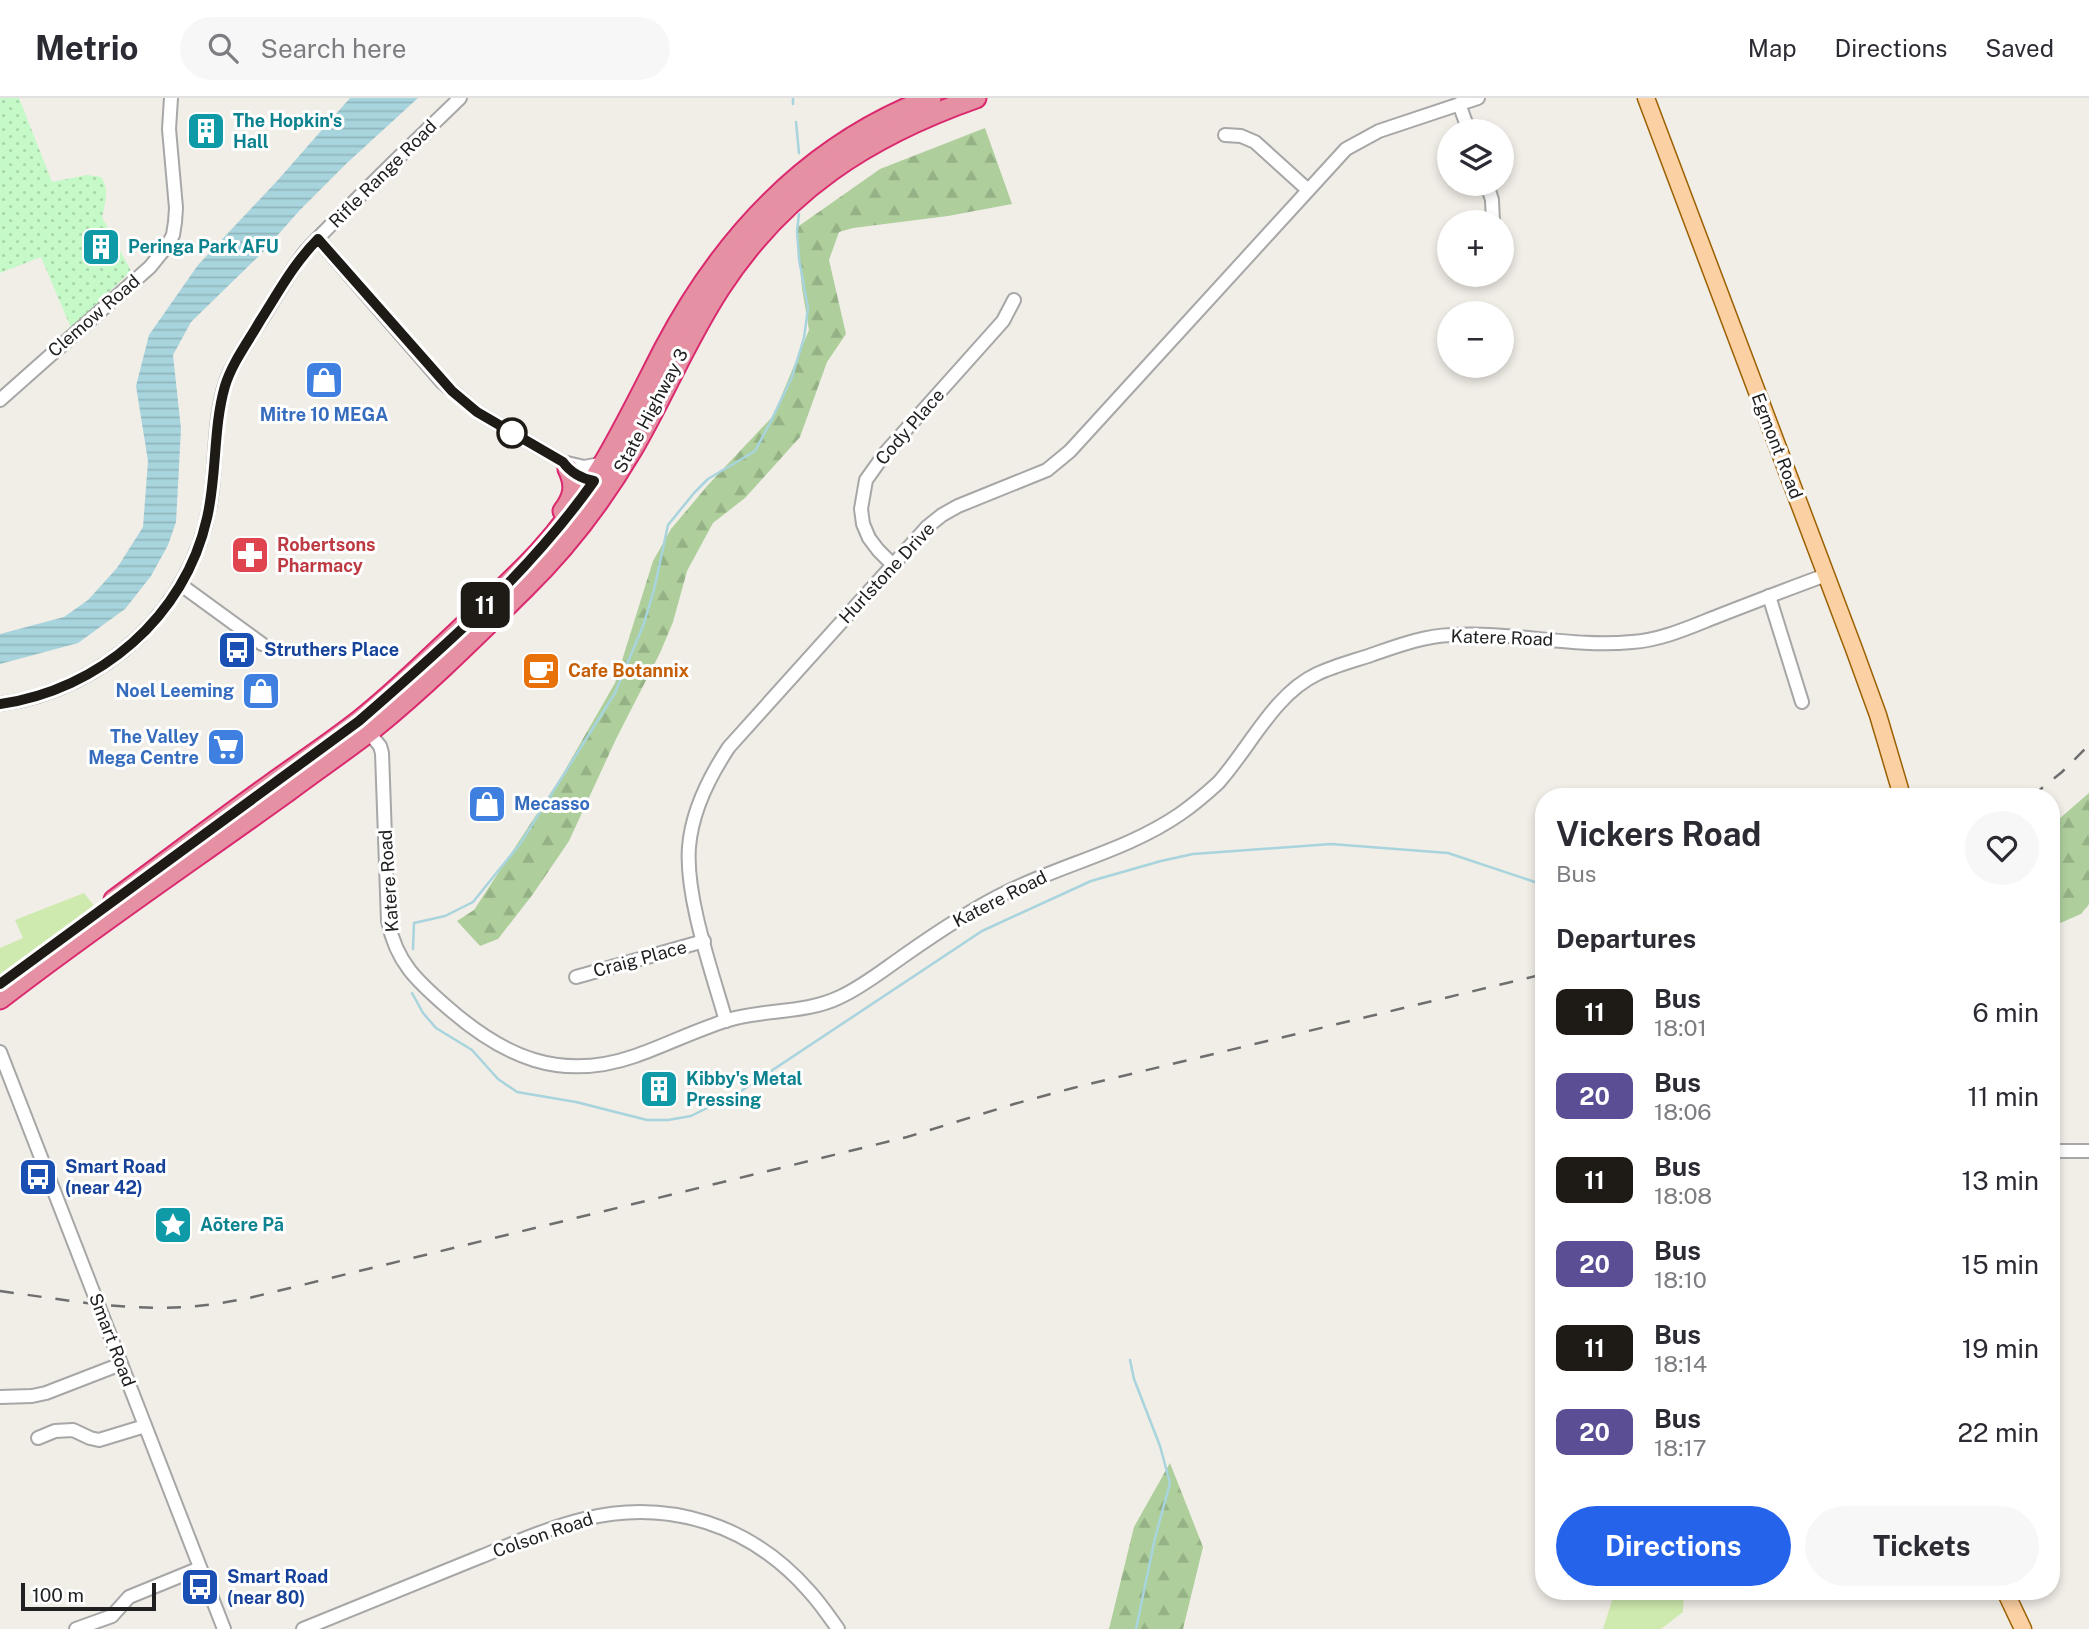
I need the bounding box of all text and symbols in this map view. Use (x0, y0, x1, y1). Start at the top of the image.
search box (180, 17, 670, 80)
text: Metrio (35, 29, 138, 67)
icon: search (204, 29, 242, 67)
text: Search here (260, 33, 406, 64)
text: Map (1748, 34, 1797, 62)
text: Directions (1835, 34, 1947, 62)
text: Saved (1985, 34, 2054, 62)
building icon: The Hopkin's Hall (185, 110, 227, 152)
place label: The Hopkin's Hall (233, 110, 342, 152)
street label: Rifle Range Road (325, 116, 441, 232)
map controls (1437, 119, 1514, 378)
button: layers (1437, 119, 1514, 196)
button: + (1437, 210, 1514, 287)
building icon: Peringa Park AFU (80, 226, 122, 268)
place label: Peringa Park AFU (128, 236, 279, 257)
street label: Clemow Road (44, 270, 144, 361)
button: − (1437, 301, 1514, 378)
street label: State Highway 3 (609, 345, 692, 476)
shop icon: Mitre 10 MEGA (303, 359, 345, 401)
street label: Cody Place (871, 384, 948, 469)
street label: Egmont Road (1748, 390, 1807, 502)
place label: Mitre 10 MEGA (260, 404, 388, 425)
unlabelled marker (497, 418, 527, 448)
street label: Hurlstone Drive (835, 518, 939, 627)
pharmacy icon: Robertsons Pharmacy (229, 534, 271, 576)
place label: Robertsons Pharmacy (277, 534, 376, 576)
line badge: 11 (454, 582, 516, 628)
text: 11 (475, 591, 495, 619)
street label: Katere Road (1450, 625, 1554, 650)
bus stop icon: Struthers Place (216, 629, 258, 671)
place label: Struthers Place (264, 639, 399, 660)
cafe icon: Cafe Botannix (520, 650, 562, 692)
place label: Cafe Botannix (568, 660, 690, 681)
shop icon: Noel Leeming (240, 670, 282, 712)
place label: Noel Leeming (116, 680, 234, 701)
place label: The Valley Mega Centre (88, 726, 199, 768)
supermarket icon: The Valley Mega Centre (205, 726, 247, 768)
shop icon: Mecasso (466, 783, 508, 825)
place label: Mecasso (514, 793, 590, 814)
button: heart (1965, 811, 2039, 885)
text: Vickers Road (1556, 815, 1761, 853)
street label: Katere Road (374, 829, 403, 933)
text: Bus (1556, 860, 1596, 887)
street label: Katere Road (949, 866, 1050, 931)
text: Departures (1556, 923, 1696, 954)
street label: Craig Place (591, 936, 689, 981)
text: Bus (1654, 983, 1701, 1014)
text: 6 min (1972, 997, 2039, 1028)
text: 11 (1584, 998, 1605, 1026)
text: 18:01 (1654, 1014, 1707, 1041)
text: Bus (1654, 1067, 1701, 1098)
building icon: Kibby's Metal Pressing (638, 1068, 680, 1110)
place label: Kibby's Metal Pressing (686, 1068, 803, 1110)
text: 11 min (1967, 1081, 2039, 1112)
text: 20 (1579, 1082, 1610, 1110)
text: 18:06 (1654, 1098, 1712, 1125)
text: Bus (1654, 1151, 1701, 1182)
bus stop icon: Smart Road (near 42) (17, 1156, 59, 1198)
place label: Smart Road (near 42) (65, 1156, 166, 1198)
text: 13 min (1962, 1165, 2039, 1196)
text: 11 (1584, 1166, 1605, 1194)
text: 18:08 (1654, 1182, 1712, 1209)
place icon: Aōtere Pā (152, 1204, 194, 1246)
place label: Aōtere Pā (200, 1214, 284, 1235)
text: Bus (1654, 1235, 1701, 1266)
text: 15 min (1961, 1249, 2039, 1280)
text: 20 (1579, 1250, 1610, 1278)
text: 18:10 (1654, 1266, 1707, 1293)
street label: Smart Road (85, 1290, 140, 1389)
text: Bus (1654, 1319, 1701, 1350)
text: 19 min (1962, 1333, 2039, 1364)
text: 11 (1584, 1334, 1605, 1362)
text: 18:14 (1654, 1350, 1707, 1377)
text: Bus (1654, 1403, 1701, 1434)
text: 22 min (1958, 1417, 2039, 1448)
text: 20 (1579, 1418, 1610, 1446)
text: 18:17 (1654, 1434, 1707, 1461)
button: Directions (1556, 1506, 1791, 1586)
button: Tickets (1805, 1506, 2039, 1586)
street label: Colson Road (490, 1508, 596, 1561)
bus stop icon: Smart Road (near 80) (179, 1566, 221, 1608)
place label: Smart Road (near 80) (227, 1566, 328, 1608)
scale bar (21, 1580, 156, 1612)
text: 100 m (32, 1584, 84, 1606)

